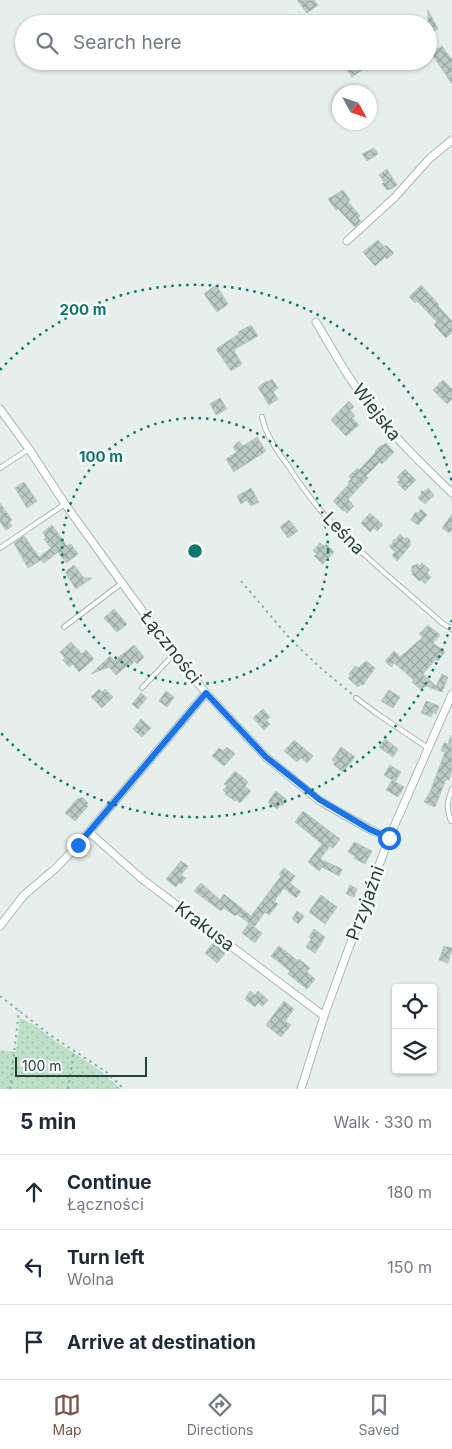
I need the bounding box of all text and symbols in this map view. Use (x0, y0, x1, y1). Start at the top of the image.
search box (15, 15, 437, 70)
icon: search (33, 29, 61, 57)
text: Search here (73, 31, 182, 54)
north arrow (332, 85, 377, 130)
text: 200 m (60, 300, 106, 319)
street label: Wiejska (348, 379, 406, 445)
text: 100 m (79, 447, 123, 466)
street label: Leśna (319, 507, 369, 559)
centre of rings (186, 542, 204, 560)
street label: Łączności (136, 607, 206, 687)
route start (378, 827, 401, 850)
route end (67, 834, 90, 857)
street label: Przyjaźni (342, 863, 388, 943)
street label: Krakusa (171, 897, 239, 955)
map controls (392, 984, 437, 1074)
button: locate (392, 984, 437, 1029)
button: layers (392, 1029, 437, 1074)
scale bar (15, 1054, 148, 1077)
text: 100 m (22, 1057, 62, 1074)
text: 5 min (20, 1109, 76, 1134)
text: Walk · 330 m (333, 1112, 432, 1132)
text: Continue (67, 1171, 152, 1194)
icon: ahead (20, 1178, 48, 1206)
text: 180 m (387, 1182, 432, 1202)
text: Łączności (67, 1194, 144, 1214)
text: Turn left (67, 1246, 145, 1269)
icon: left (20, 1253, 48, 1281)
text: 150 m (387, 1257, 432, 1277)
text: Wolna (67, 1269, 114, 1289)
icon: arrive (20, 1328, 48, 1356)
text: Arrive at destination (67, 1331, 256, 1354)
tab: Map (53, 1391, 82, 1438)
tab: Directions (187, 1391, 253, 1438)
tab: Saved (358, 1391, 399, 1438)

